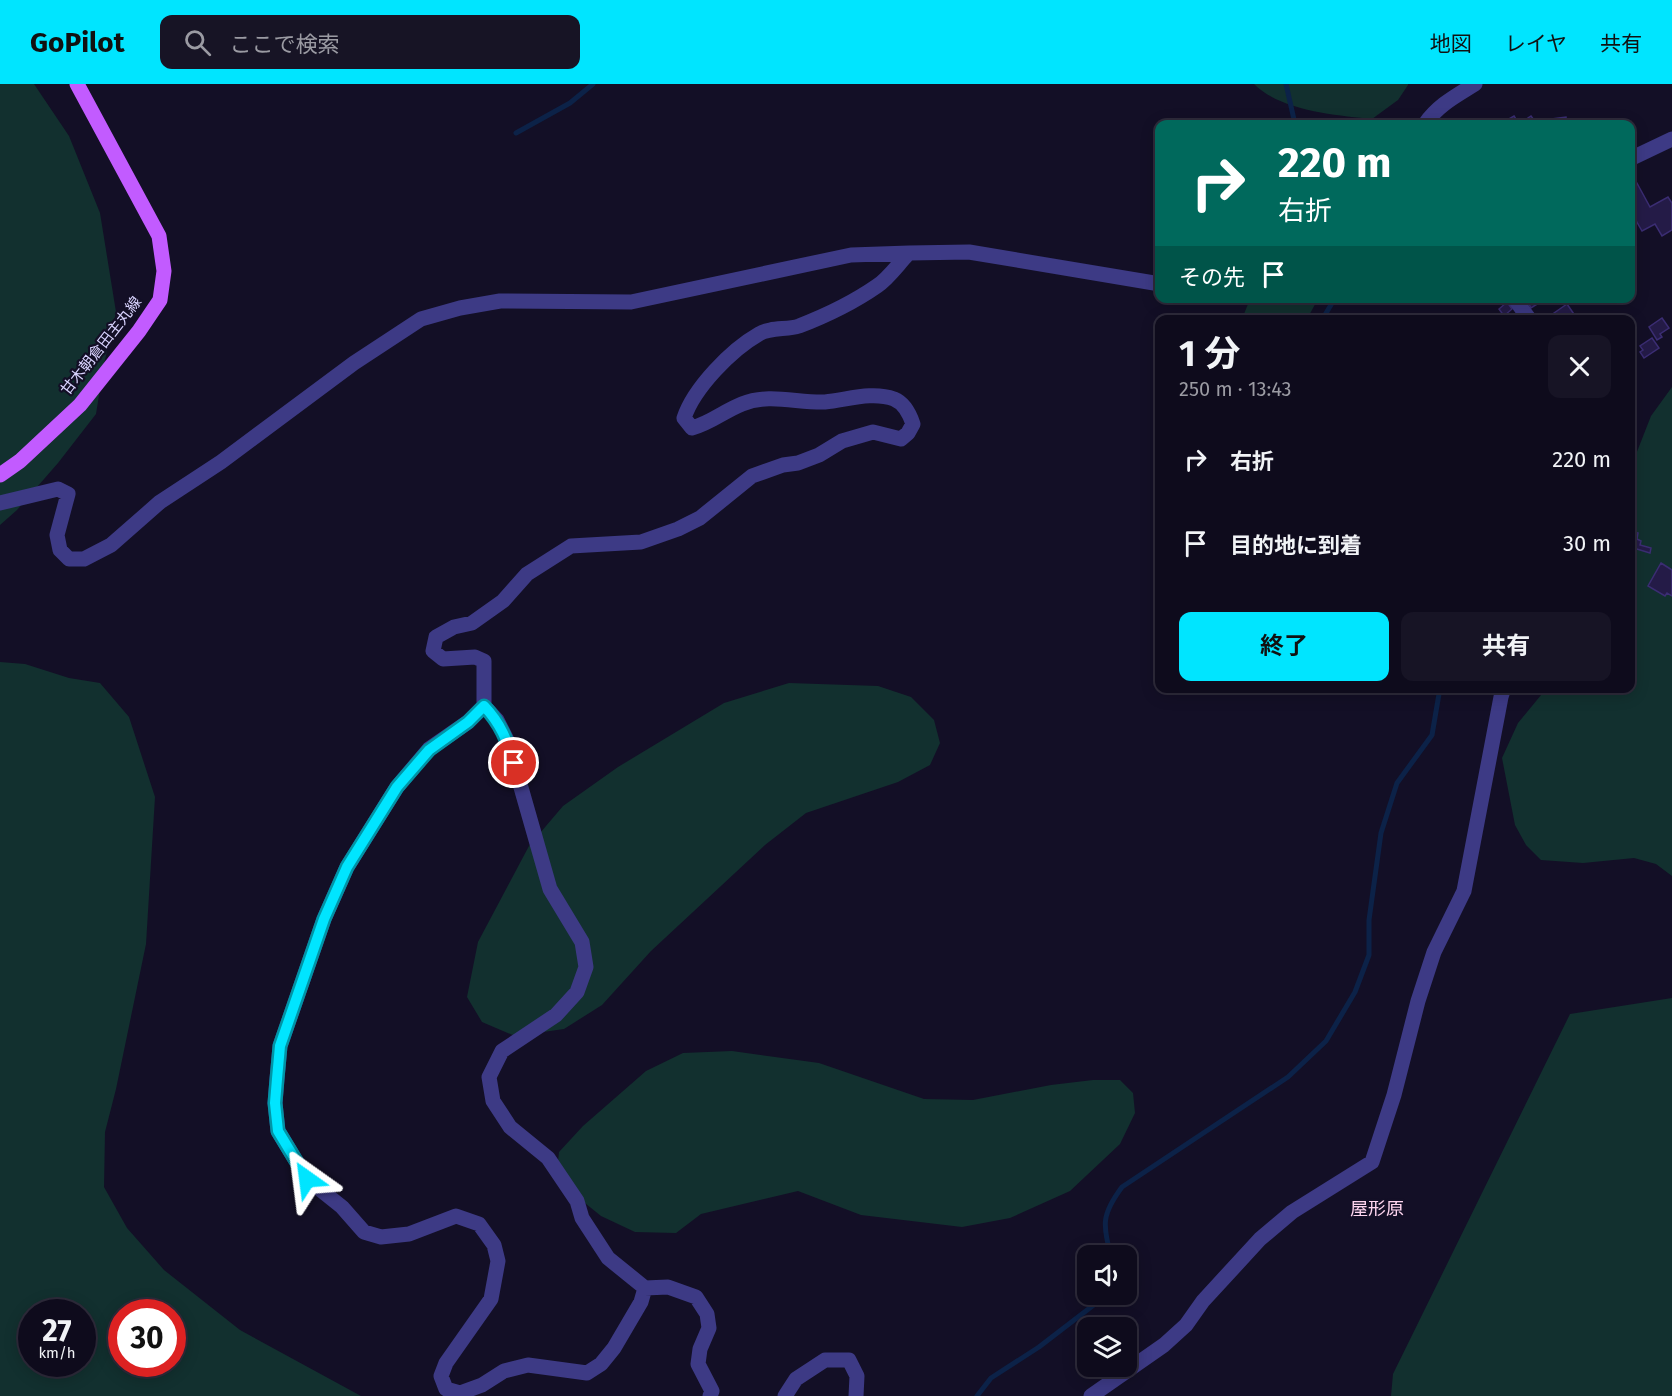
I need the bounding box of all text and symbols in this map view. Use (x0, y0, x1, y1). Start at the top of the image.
search box (160, 15, 580, 69)
text: GoPilot (30, 26, 124, 59)
icon: search (181, 26, 214, 59)
text: ここで検索 (229, 31, 339, 58)
text: 地図 (1430, 31, 1472, 57)
text: レイヤ (1505, 31, 1567, 57)
text: 共有 (1600, 31, 1642, 57)
text: 220 m (1278, 138, 1391, 188)
icon: right (1179, 144, 1257, 222)
text: 右折 (1278, 195, 1332, 227)
icon: arrive (1257, 258, 1290, 291)
text: その先 (1179, 264, 1245, 291)
street label: 甘木朝倉田主丸線 (57, 293, 145, 399)
text: 1 分 (1179, 332, 1240, 376)
button: close (1548, 335, 1611, 398)
text: 250 m · 13:43 (1179, 377, 1292, 401)
icon: right (1179, 443, 1212, 476)
text: 220 m (1552, 446, 1611, 473)
text: 右折 (1230, 448, 1274, 475)
icon: arrive (1179, 527, 1212, 560)
text: 30 m (1563, 530, 1611, 557)
text: 目的地に到着 (1230, 532, 1362, 559)
button: 終了 (1179, 612, 1389, 681)
button: 共有 (1401, 612, 1611, 681)
pin (488, 737, 539, 788)
icon: arrive (497, 746, 530, 779)
position arrow (275, 1147, 339, 1211)
district label: 屋形原 (1350, 1198, 1404, 1220)
map controls (1077, 1245, 1137, 1377)
button: sound (1077, 1245, 1137, 1305)
speed limit sign: 30 (108, 1299, 186, 1377)
text: 27 (42, 1313, 72, 1349)
button: layers (1077, 1317, 1137, 1377)
text: km/h (38, 1344, 76, 1362)

